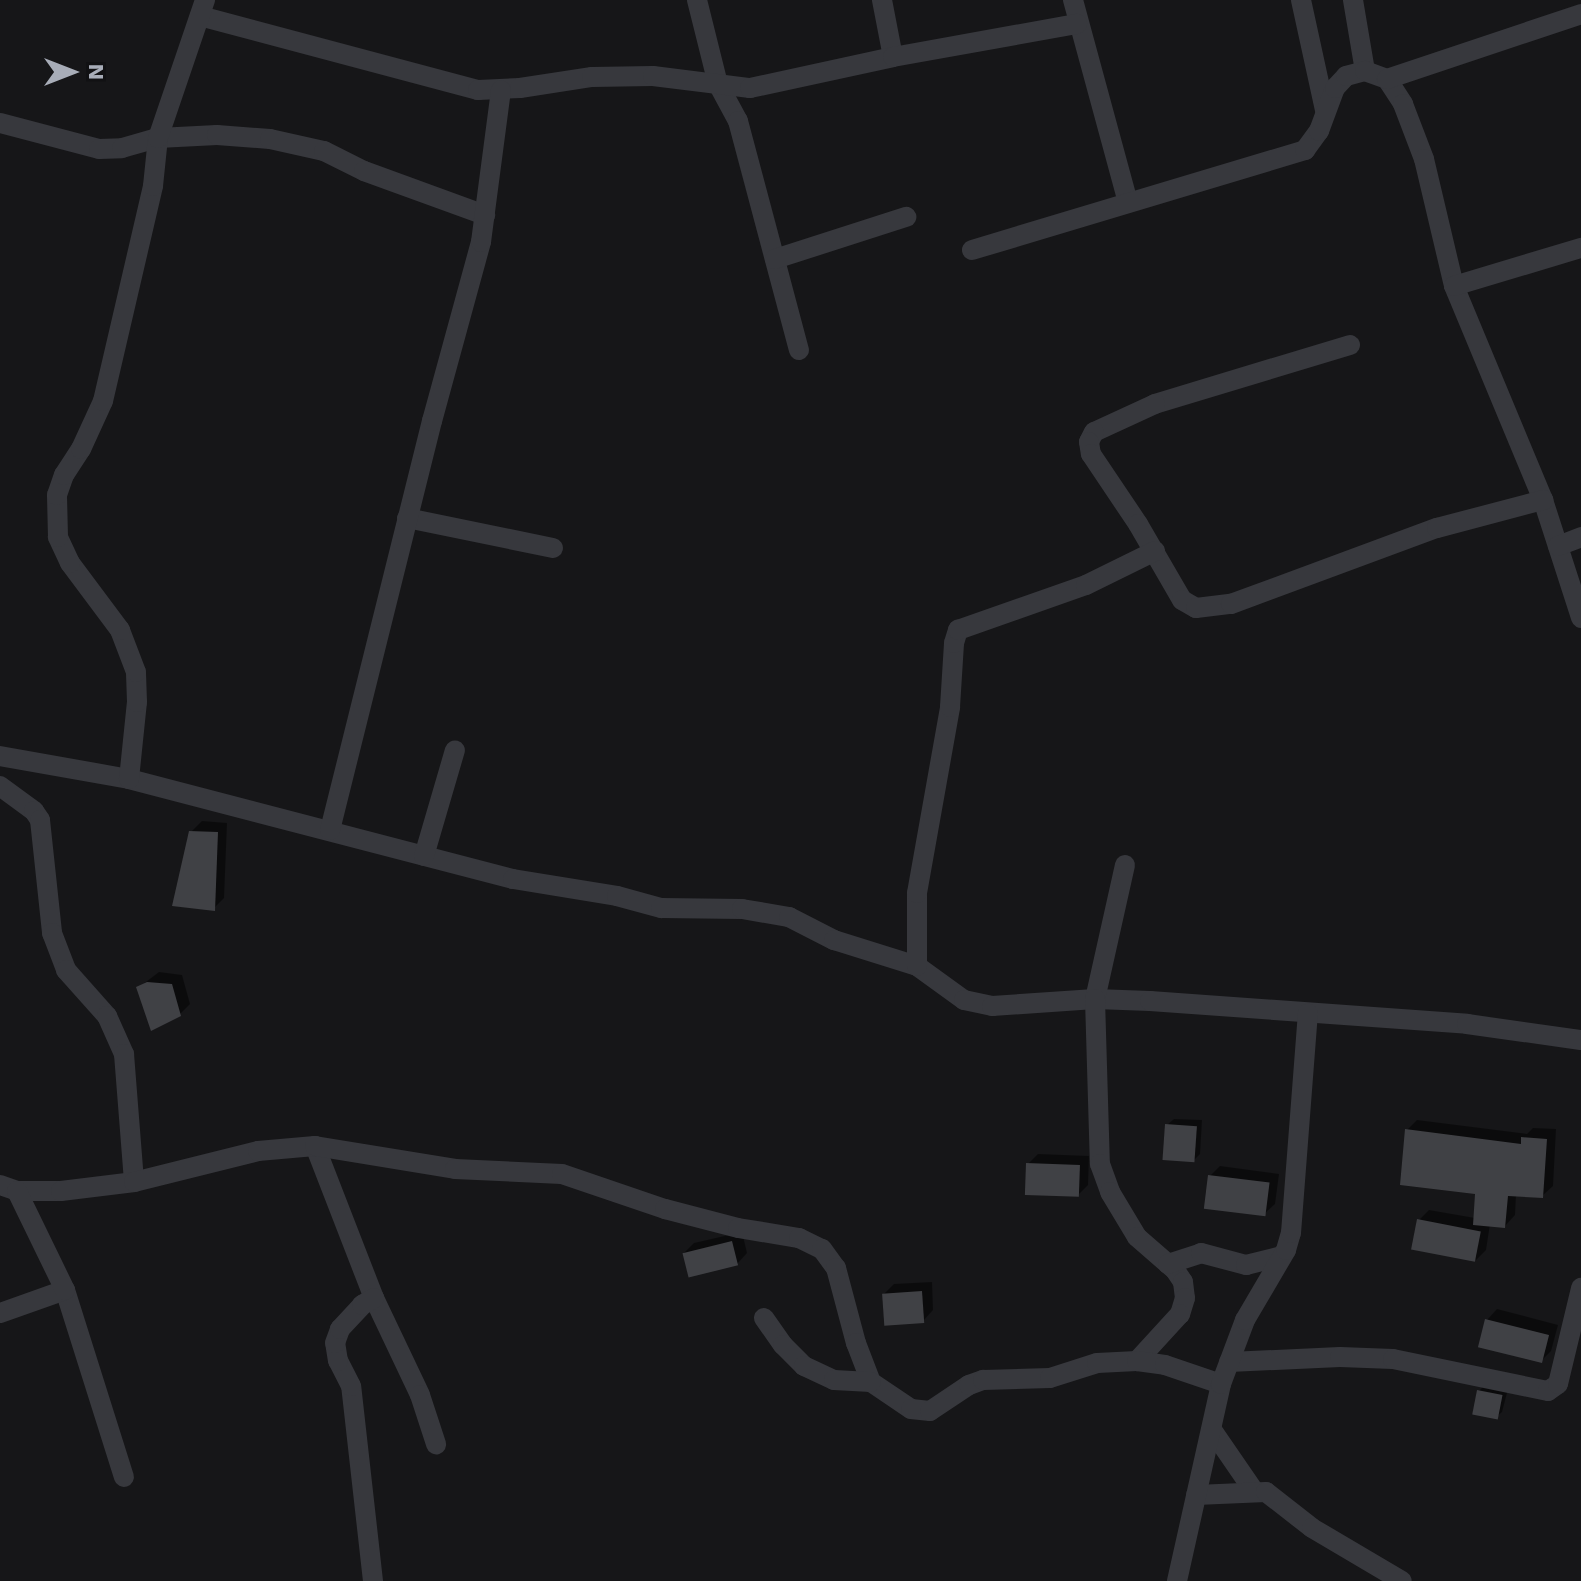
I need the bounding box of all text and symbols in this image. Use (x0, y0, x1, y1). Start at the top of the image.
north arrow (32, 32, 112, 112)
text: N (84, 64, 109, 80)

